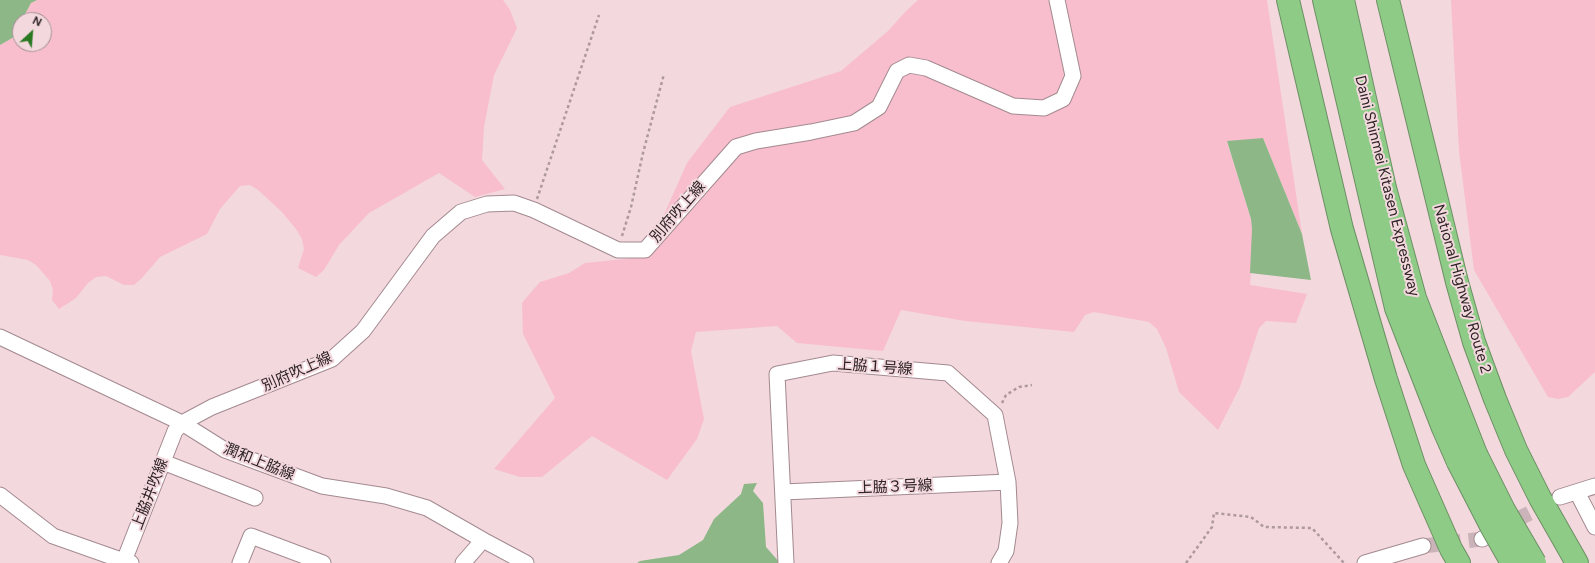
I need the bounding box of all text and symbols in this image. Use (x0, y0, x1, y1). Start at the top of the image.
north arrow (12, 12, 52, 52)
text: N (30, 14, 44, 29)
street label: Daini Shinmei Kitasen Expressway (1351, 74, 1423, 298)
street label: 別府吹上線 (647, 178, 709, 246)
street label: National Highway Route 2 (1429, 202, 1495, 376)
street label: 別府吹上線 (259, 349, 335, 395)
street label: 上脇１号線 (837, 355, 913, 379)
street label: 潤和上脇線 (221, 440, 297, 484)
street label: 上脇井吹線 (128, 456, 172, 532)
street label: 上脇３号線 (857, 477, 933, 497)

